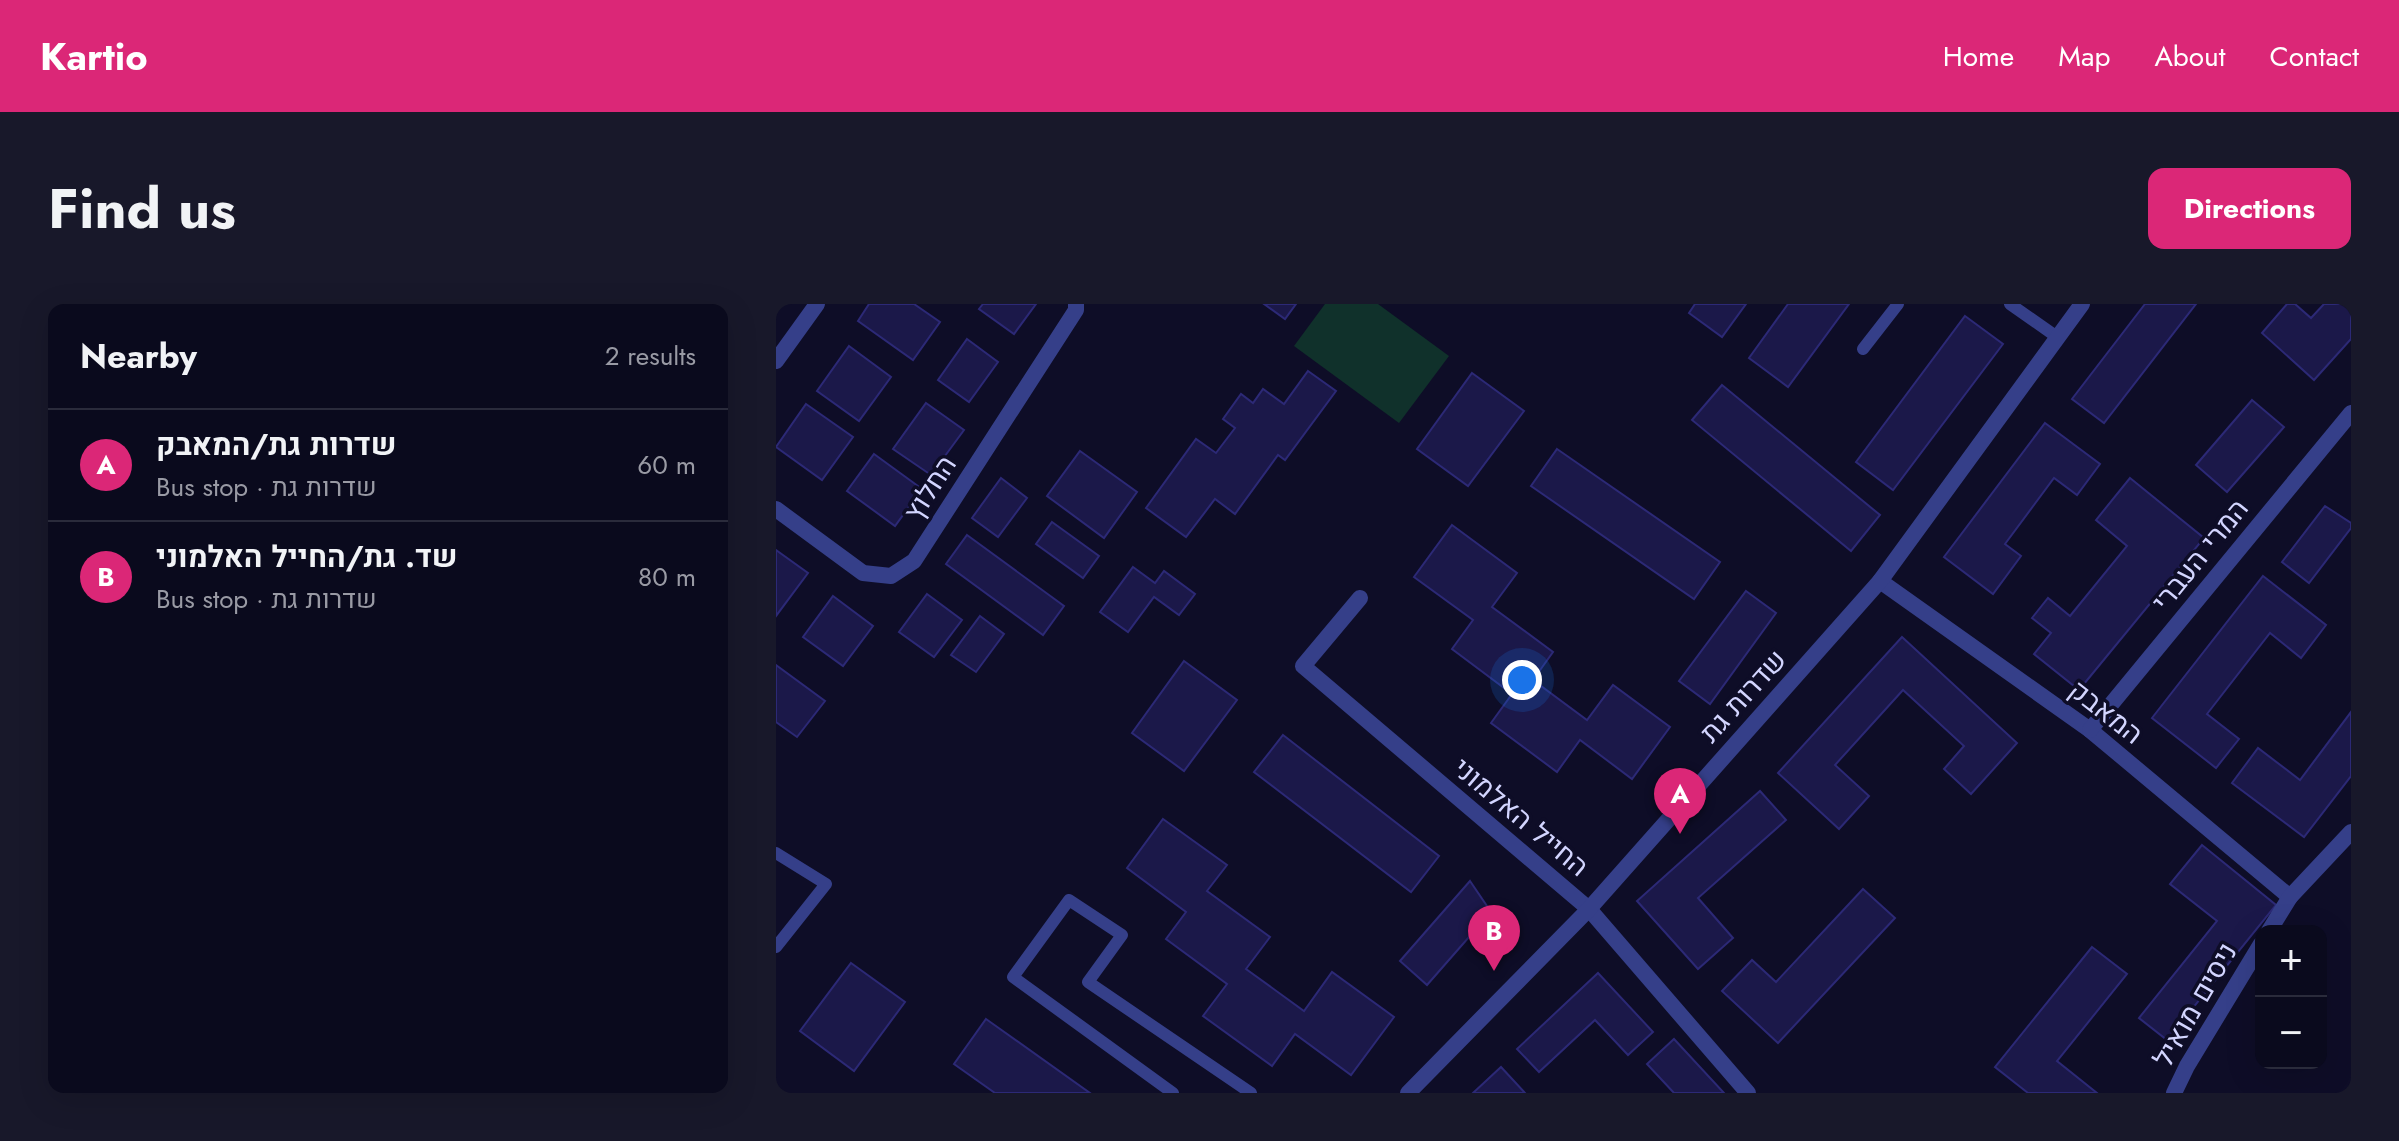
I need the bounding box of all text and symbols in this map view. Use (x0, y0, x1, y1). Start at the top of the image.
text: Kartio (40, 29, 148, 84)
text: Home (1943, 36, 2014, 77)
text: Map (2058, 36, 2110, 77)
text: About (2154, 36, 2226, 77)
text: Contact (2270, 36, 2359, 77)
text: Find us (48, 168, 236, 249)
button: Directions (2148, 168, 2351, 249)
text: Nearby (80, 332, 197, 381)
text: 2 results (605, 337, 696, 375)
text: שדרות גת/המאבק (156, 423, 396, 466)
text: A (96, 446, 116, 484)
text: 60 m (637, 446, 696, 484)
street label: החלוץ (893, 447, 967, 529)
text: Bus stop · שדרות גת (156, 468, 377, 506)
street label: המרי העברי (2142, 490, 2258, 620)
text: שד. גת/החייל האלמוני (156, 535, 458, 578)
text: B (97, 558, 115, 596)
text: 80 m (638, 558, 696, 596)
text: Bus stop · שדרות גת (156, 580, 377, 618)
street label: שדרות גת (1690, 640, 1796, 752)
your location (1502, 660, 1542, 700)
street label: המאבק (2060, 670, 2152, 754)
street label: החייל האלמוני (1444, 748, 1598, 886)
pin: A (1654, 768, 1706, 834)
pin: B (1468, 905, 1520, 971)
map controls (2255, 925, 2327, 1069)
button: + (2255, 925, 2327, 997)
street label: ניסים מואיל (2143, 935, 2247, 1075)
button: − (2255, 997, 2327, 1069)

